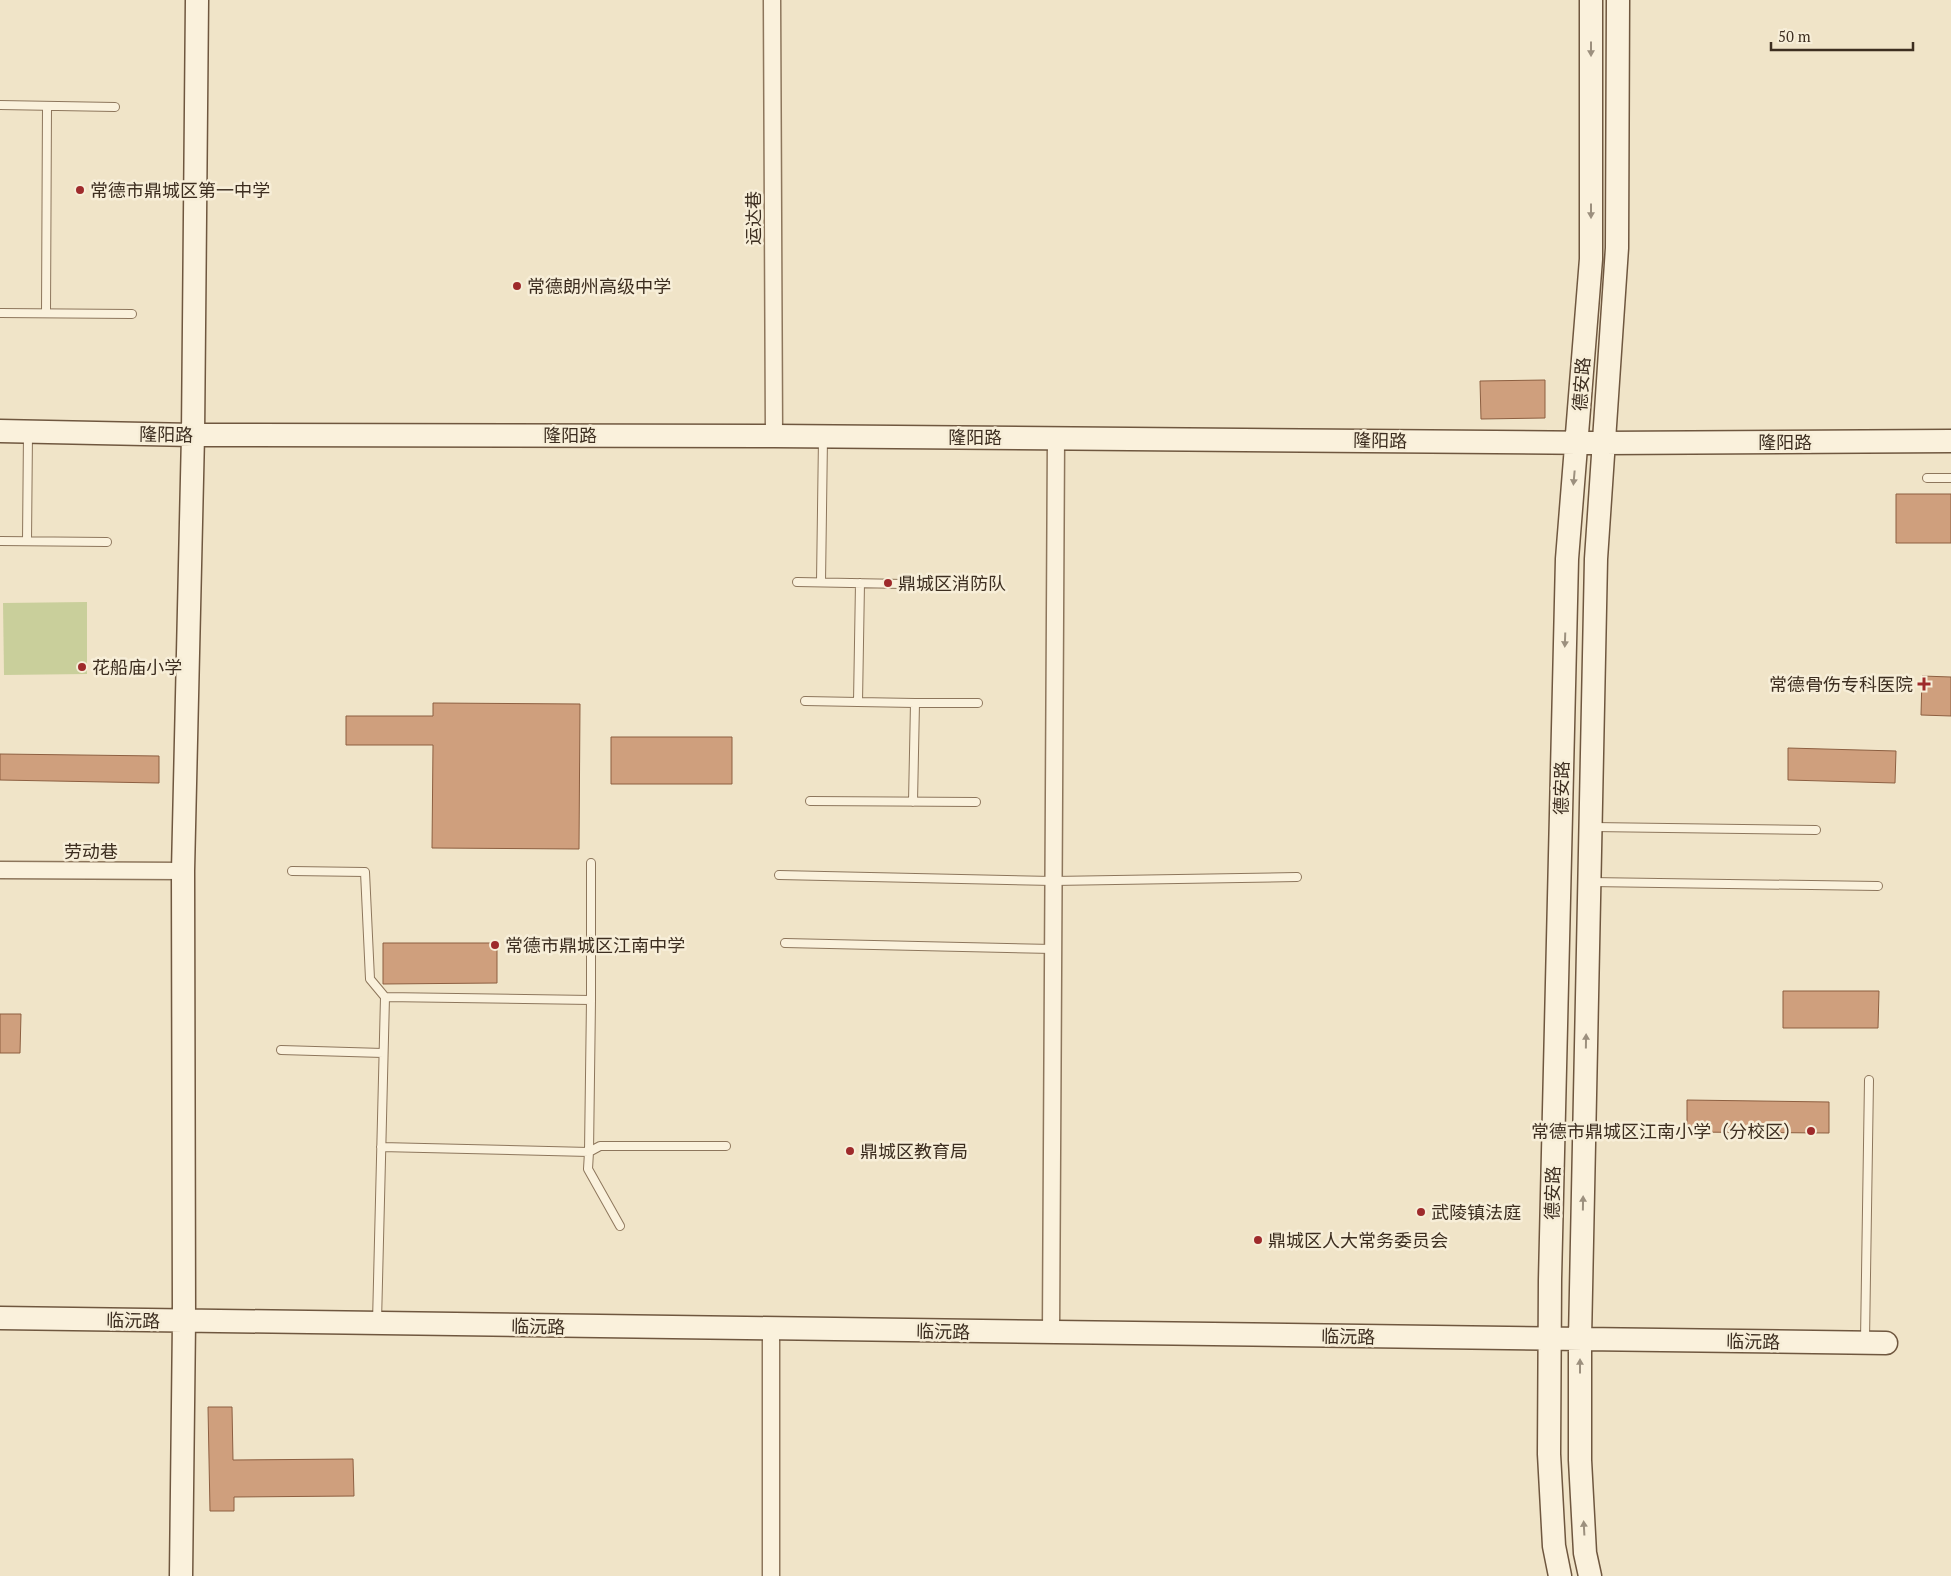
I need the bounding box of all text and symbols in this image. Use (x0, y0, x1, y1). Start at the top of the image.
scale bar (1771, 20, 1914, 52)
text: 50 m (1778, 26, 1811, 46)
one-way arrow (1587, 41, 1595, 57)
place label: 常德市鼎城区第一中学 (90, 178, 270, 202)
marker: 常德市鼎城区第一中学 (74, 184, 86, 196)
street label: 运达巷 (741, 191, 765, 245)
one-way arrow (1587, 203, 1595, 219)
place label: 常德朗州高级中学 (527, 274, 671, 298)
marker: 常德朗州高级中学 (511, 280, 523, 292)
street label: 德安路 (1567, 356, 1595, 412)
street label: 隆阳路 (139, 422, 193, 446)
street label: 隆阳路 (543, 423, 597, 447)
street label: 隆阳路 (948, 425, 1002, 449)
street label: 隆阳路 (1353, 428, 1407, 452)
street label: 隆阳路 (1758, 430, 1812, 454)
one-way arrow (1569, 470, 1577, 486)
place label: 鼎城区消防队 (898, 571, 1006, 595)
marker: 鼎城区消防队 (882, 577, 894, 589)
one-way arrow (1560, 633, 1568, 649)
place label: 花船庙小学 (92, 655, 182, 679)
marker: 花船庙小学 (76, 661, 88, 673)
place label: 常德骨伤专科医院 (1769, 672, 1913, 696)
marker: 常德骨伤专科医院 (1917, 677, 1931, 691)
street label: 德安路 (1549, 761, 1573, 815)
street label: 劳动巷 (64, 839, 118, 863)
place label: 常德市鼎城区江南中学 (505, 933, 685, 957)
marker: 常德市鼎城区江南中学 (489, 939, 501, 951)
one-way arrow (1582, 1032, 1590, 1048)
place label: 常德市鼎城区江南小学（分校区） (1531, 1119, 1801, 1143)
marker: 常德市鼎城区江南小学（分校区） (1805, 1125, 1817, 1137)
place label: 鼎城区教育局 (860, 1139, 968, 1163)
marker: 鼎城区教育局 (844, 1145, 856, 1157)
street label: 德安路 (1540, 1166, 1564, 1220)
one-way arrow (1579, 1195, 1587, 1211)
place label: 武陵镇法庭 (1431, 1200, 1521, 1224)
marker: 武陵镇法庭 (1415, 1206, 1427, 1218)
place label: 鼎城区人大常务委员会 (1268, 1228, 1448, 1252)
marker: 鼎城区人大常务委员会 (1252, 1234, 1264, 1246)
street label: 临沅路 (106, 1308, 160, 1332)
street label: 临沅路 (511, 1314, 565, 1338)
street label: 临沅路 (916, 1319, 970, 1343)
street label: 临沅路 (1321, 1324, 1375, 1348)
street label: 临沅路 (1726, 1329, 1780, 1353)
one-way arrow (1576, 1357, 1584, 1373)
one-way arrow (1579, 1520, 1587, 1536)

